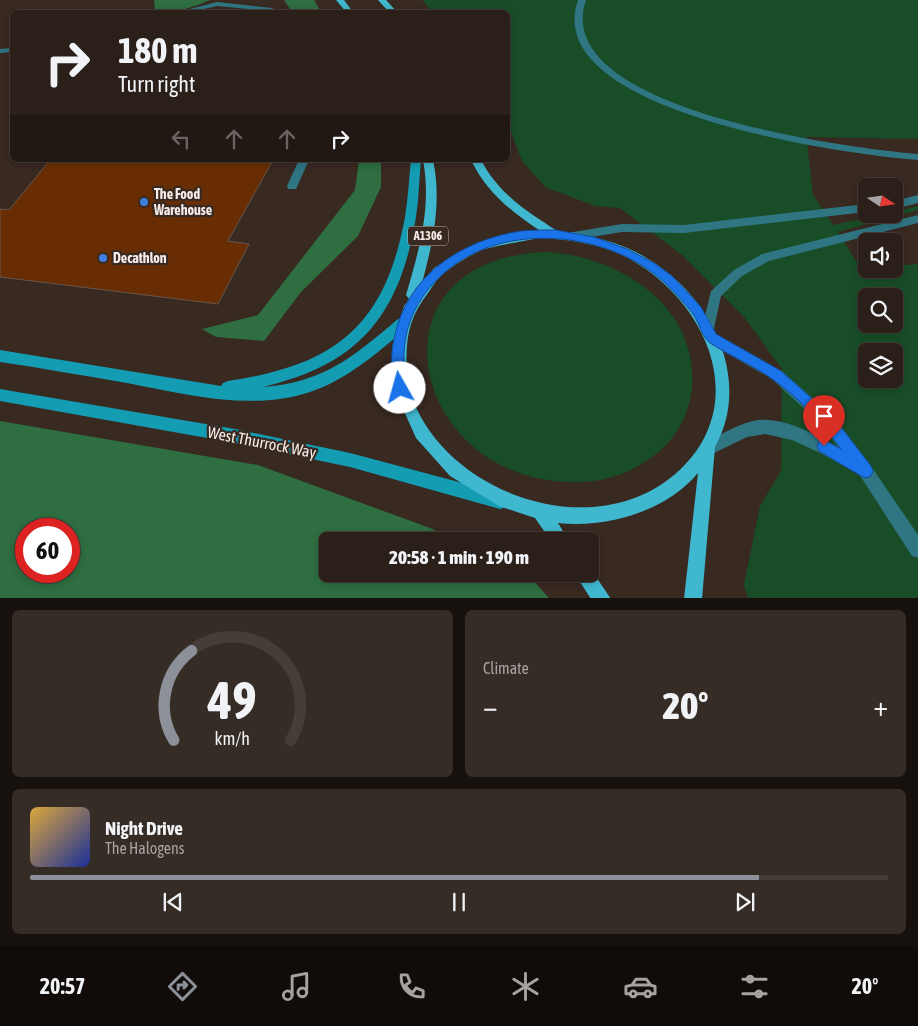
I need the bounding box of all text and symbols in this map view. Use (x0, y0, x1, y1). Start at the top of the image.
icon: right (35, 30, 100, 95)
text: 180 m (118, 30, 197, 70)
text: Turn right (118, 71, 195, 97)
icon: left (167, 125, 195, 153)
icon: ahead (220, 125, 248, 153)
icon: ahead (273, 125, 301, 153)
icon: right (326, 125, 354, 153)
north arrow (858, 178, 902, 222)
map controls (858, 178, 903, 388)
place label: The Food Warehouse (153, 186, 212, 218)
marker: The Food Warehouse (138, 196, 150, 208)
road number: A1306 (408, 227, 448, 246)
button: sound (858, 233, 903, 278)
place label: Decathlon (113, 250, 167, 266)
marker: Decathlon (97, 252, 109, 264)
button: search (858, 288, 903, 333)
button: layers (858, 343, 903, 388)
position arrow (373, 361, 425, 413)
pin (803, 395, 845, 446)
icon: arrive (810, 402, 838, 430)
street label: West Thurrock Way (206, 423, 318, 462)
speed limit sign: 60 (15, 518, 80, 583)
text: 20:58 · 1 min · 190 m (389, 546, 529, 568)
text: Climate (483, 659, 529, 677)
text: 49 (207, 670, 257, 730)
text: 20° (662, 684, 709, 727)
text: − (483, 690, 498, 722)
text: + (873, 690, 888, 722)
text: km/h (215, 728, 250, 749)
text: Night Drive (105, 817, 183, 839)
text: The Halogens (105, 839, 185, 857)
icon: previous (159, 888, 187, 916)
icon: pause (445, 888, 473, 916)
icon: next (731, 888, 759, 916)
icon: directions (165, 969, 200, 1004)
icon: music (279, 969, 314, 1004)
icon: phone (394, 969, 429, 1004)
icon: climate (508, 969, 543, 1004)
icon: car (623, 969, 658, 1004)
icon: filters (737, 969, 772, 1004)
text: 20:57 (40, 973, 85, 999)
text: 20° (852, 973, 878, 999)

